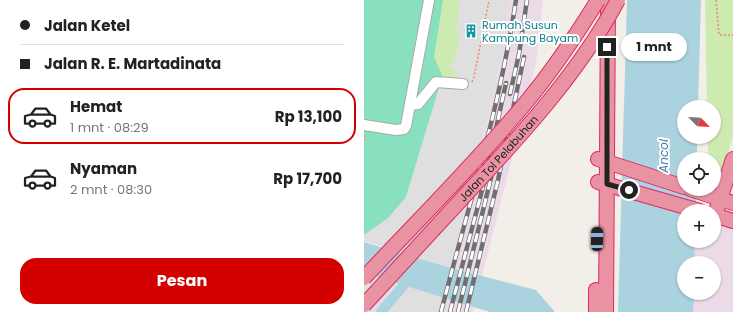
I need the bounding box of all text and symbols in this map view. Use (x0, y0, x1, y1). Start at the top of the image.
text: Jalan Ketel (44, 15, 130, 36)
place label: Rumah Susun Kampung Bayam (482, 17, 578, 46)
building icon: Rumah Susun Kampung Bayam (463, 23, 479, 39)
callout: 1 mnt (621, 33, 687, 61)
text: 1 mnt (636, 37, 672, 56)
route end (598, 38, 616, 56)
text: Jalan R. E. Martadinata (44, 53, 221, 74)
text: Hemat (70, 96, 122, 117)
icon: car (22, 98, 58, 134)
north arrow (677, 100, 721, 144)
map controls (677, 100, 721, 300)
text: Rp 13,100 (275, 106, 342, 127)
street label: Jalan Tol Pelabuhan (455, 112, 542, 205)
text: 1 mnt · 08:29 (70, 118, 149, 137)
water label: Ancol (655, 139, 672, 174)
button: locate (677, 152, 721, 196)
text: Nyaman (70, 158, 137, 179)
icon: car (22, 160, 58, 196)
text: Rp 17,700 (273, 168, 342, 189)
text: 2 mnt · 08:30 (70, 180, 152, 199)
route start (620, 181, 638, 199)
button: + (677, 204, 721, 248)
car (591, 227, 603, 251)
button: − (677, 256, 721, 300)
button: Pesan (20, 258, 344, 304)

